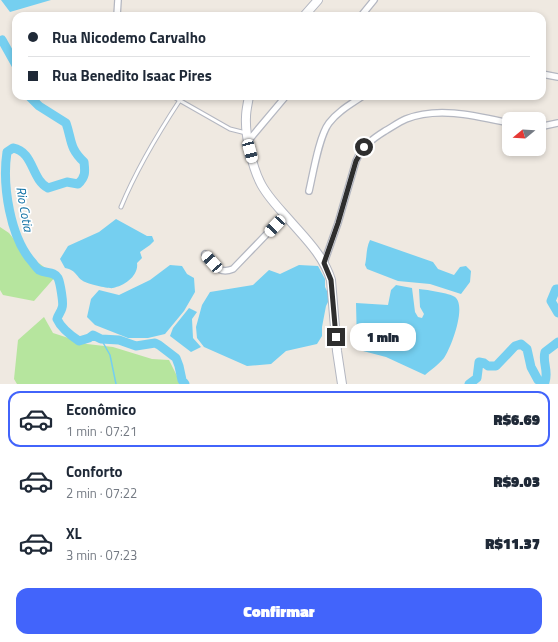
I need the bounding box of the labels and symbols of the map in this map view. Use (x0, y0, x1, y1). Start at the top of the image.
north arrow (502, 112, 546, 156)
car (241, 138, 259, 164)
route start (355, 138, 373, 156)
water label: Rio Cotia (11, 185, 39, 235)
car (262, 213, 288, 239)
car (200, 249, 224, 275)
callout: 1 min (350, 323, 416, 351)
route end (327, 328, 345, 346)

